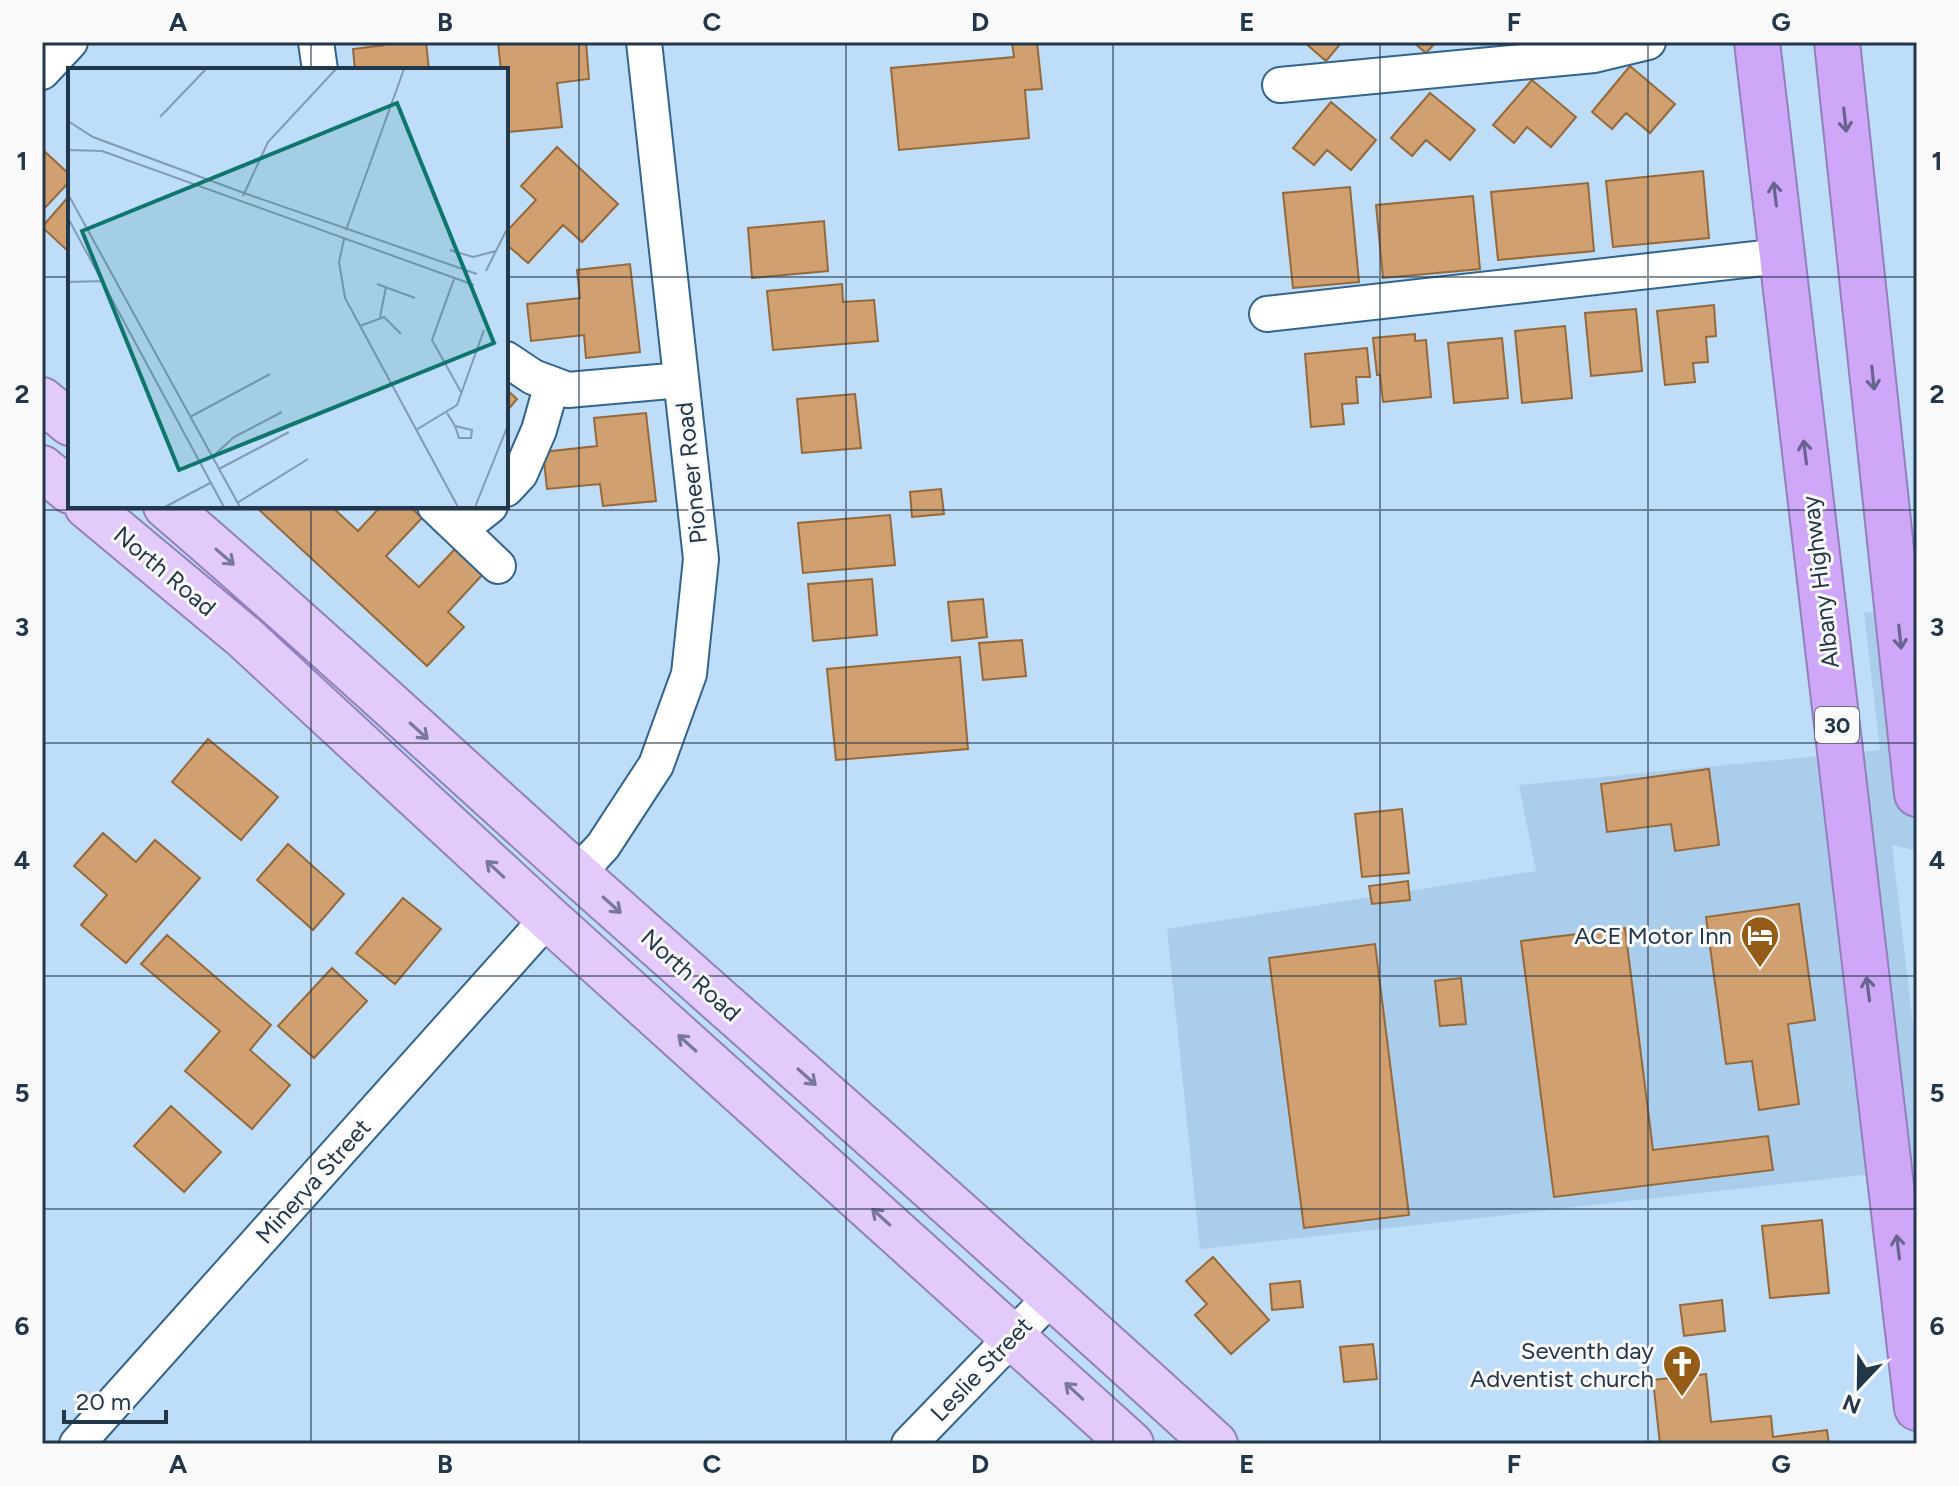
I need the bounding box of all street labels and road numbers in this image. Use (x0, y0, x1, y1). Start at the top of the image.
street label: Pioneer Road (669, 401, 713, 545)
street label: Albany Highway (1795, 494, 1845, 670)
street label: North Road (108, 520, 222, 622)
road number: 30 (1815, 707, 1859, 743)
street label: North Road (635, 923, 747, 1027)
street label: Minerva Street (249, 1113, 377, 1249)
street label: Leslie Street (924, 1311, 1038, 1427)

